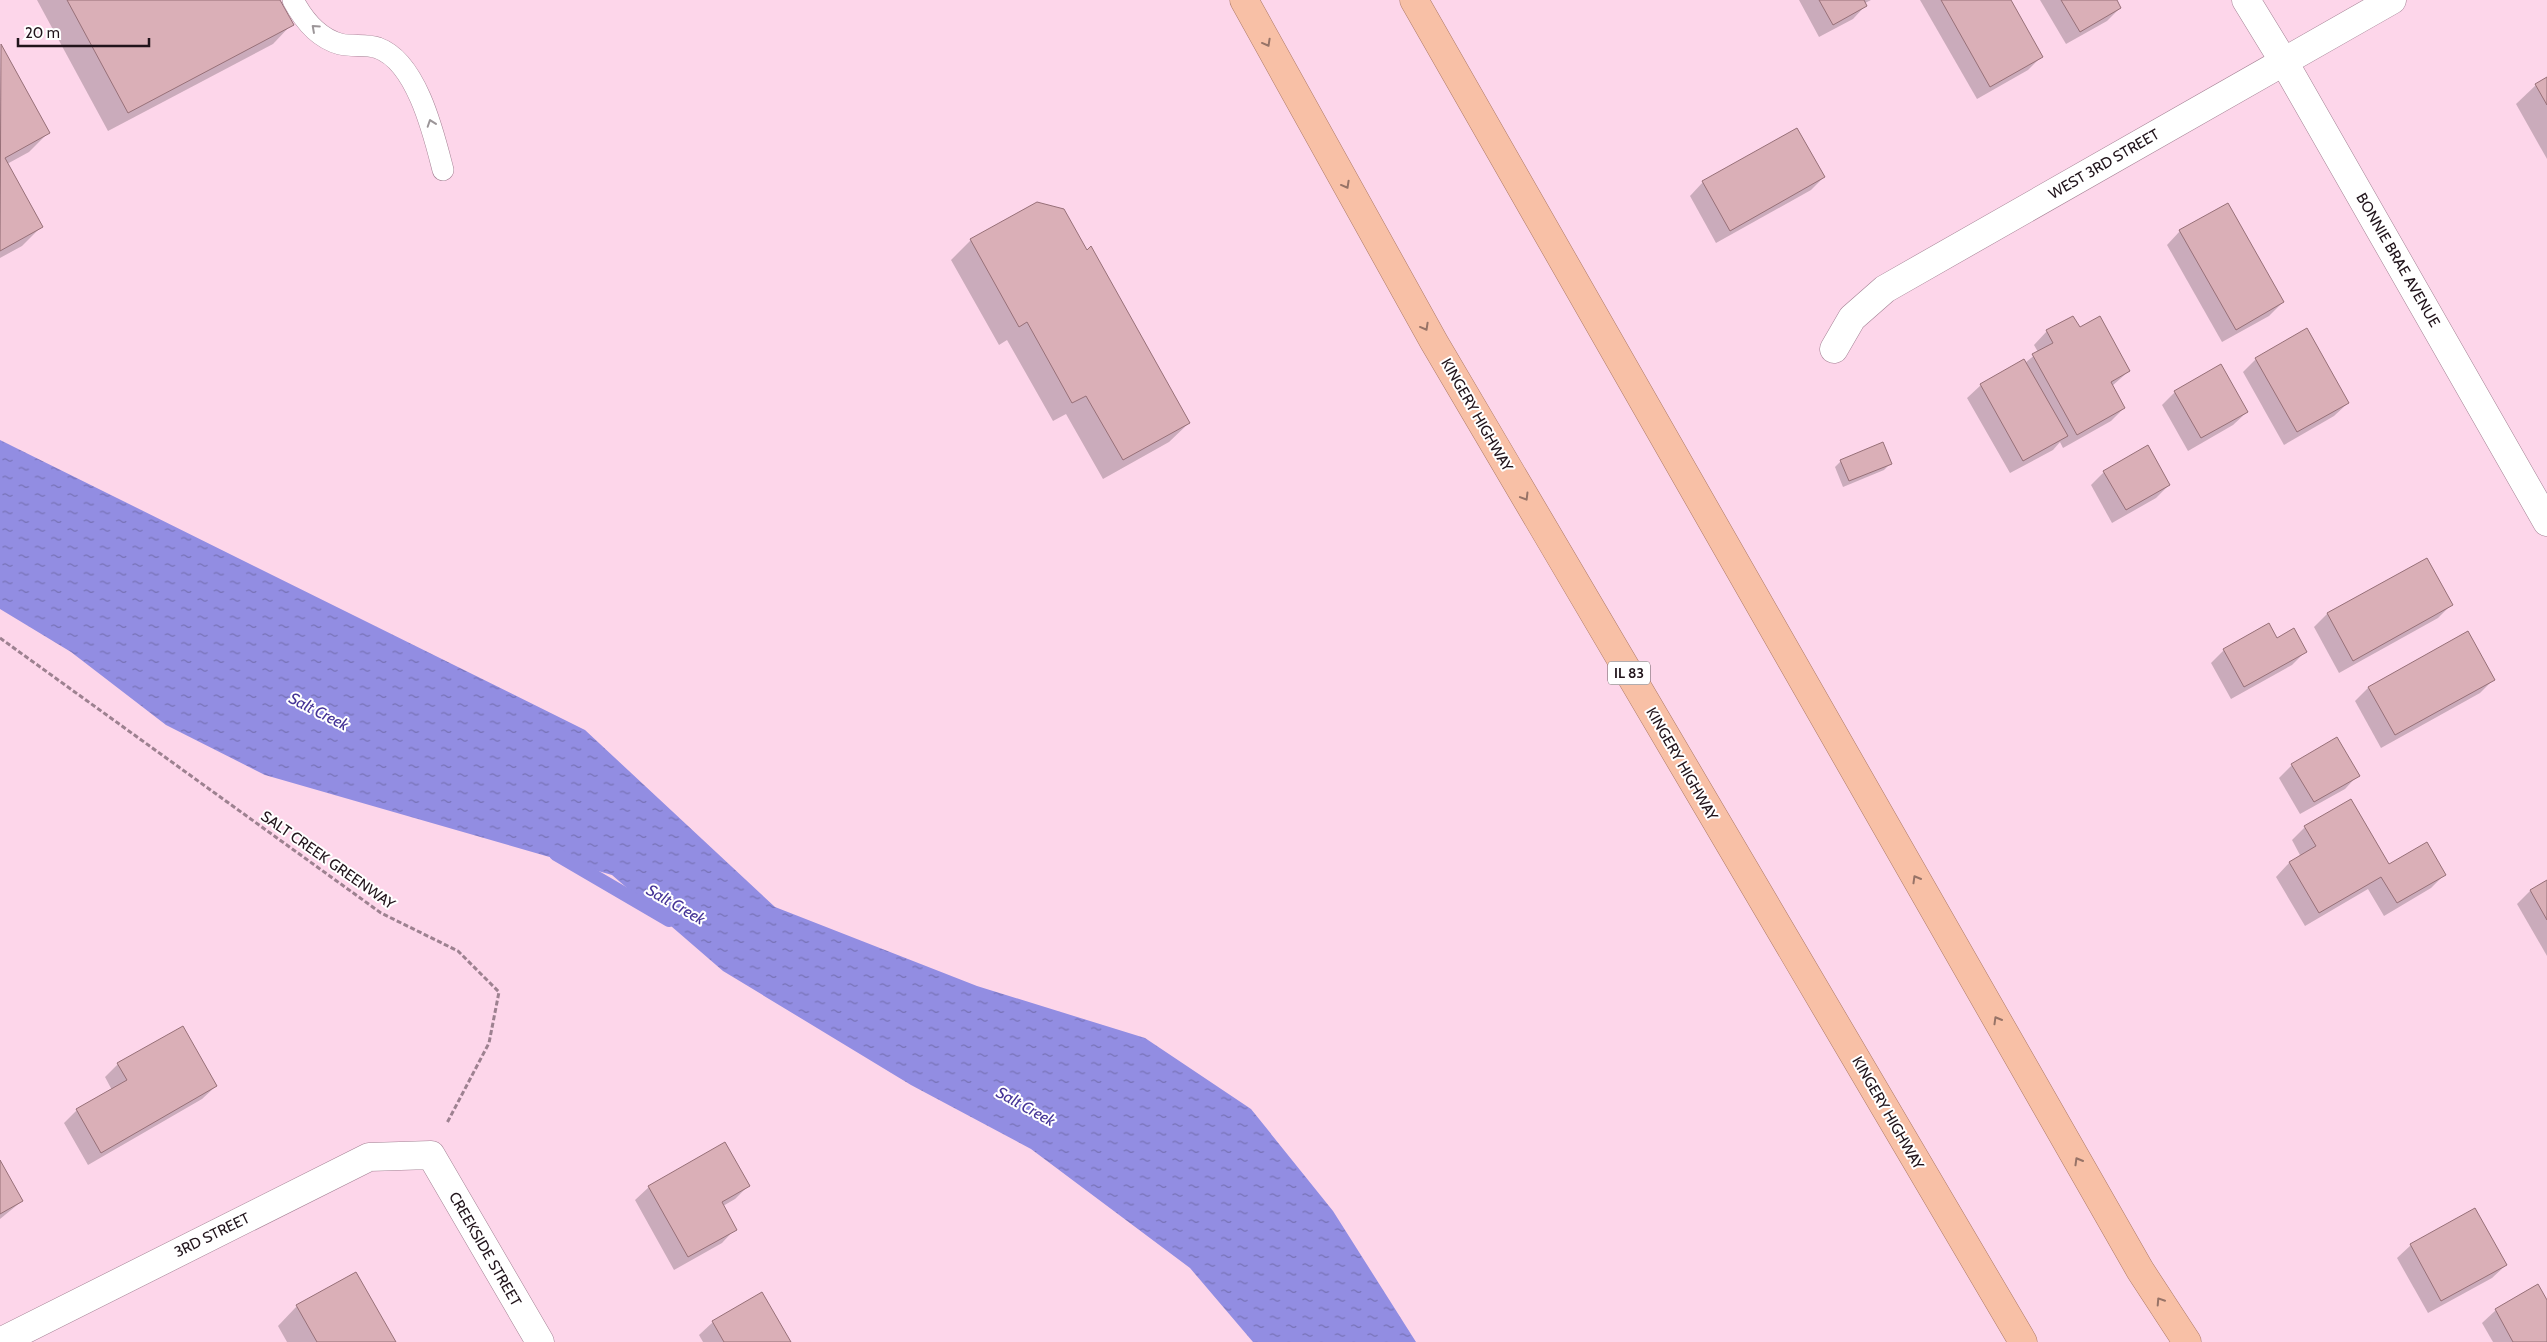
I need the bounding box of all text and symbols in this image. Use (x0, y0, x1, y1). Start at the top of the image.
scale bar (18, 15, 149, 47)
text: 20 m (25, 24, 60, 42)
one-way arrow (311, 25, 320, 34)
one-way arrow (1261, 37, 1271, 46)
one-way arrow (426, 119, 436, 128)
street label: WEST 3RD STREET (2046, 125, 2162, 203)
one-way arrow (1340, 179, 1350, 188)
street label: BONNIE BRAE AVENUE (2352, 190, 2444, 330)
one-way arrow (1419, 321, 1429, 330)
street label: KINGERY HIGHWAY (1437, 355, 1517, 475)
one-way arrow (1519, 492, 1529, 501)
road number: IL 83 (1608, 661, 1650, 684)
water label: Salt Creek (286, 688, 353, 735)
street label: KINGERY HIGHWAY (1642, 704, 1722, 824)
street label: SALT CREEK GREENWAY (258, 807, 399, 913)
one-way arrow (1913, 875, 1923, 884)
water label: Salt Creek (643, 880, 709, 929)
one-way arrow (1993, 1016, 2003, 1025)
street label: KINGERY HIGHWAY (1848, 1053, 1928, 1173)
water label: Salt Creek (993, 1083, 1059, 1131)
one-way arrow (2074, 1157, 2084, 1166)
street label: CREEKSIDE STREET (445, 1189, 525, 1309)
street label: 3RD STREET (171, 1209, 253, 1261)
one-way arrow (2157, 1297, 2166, 1307)

